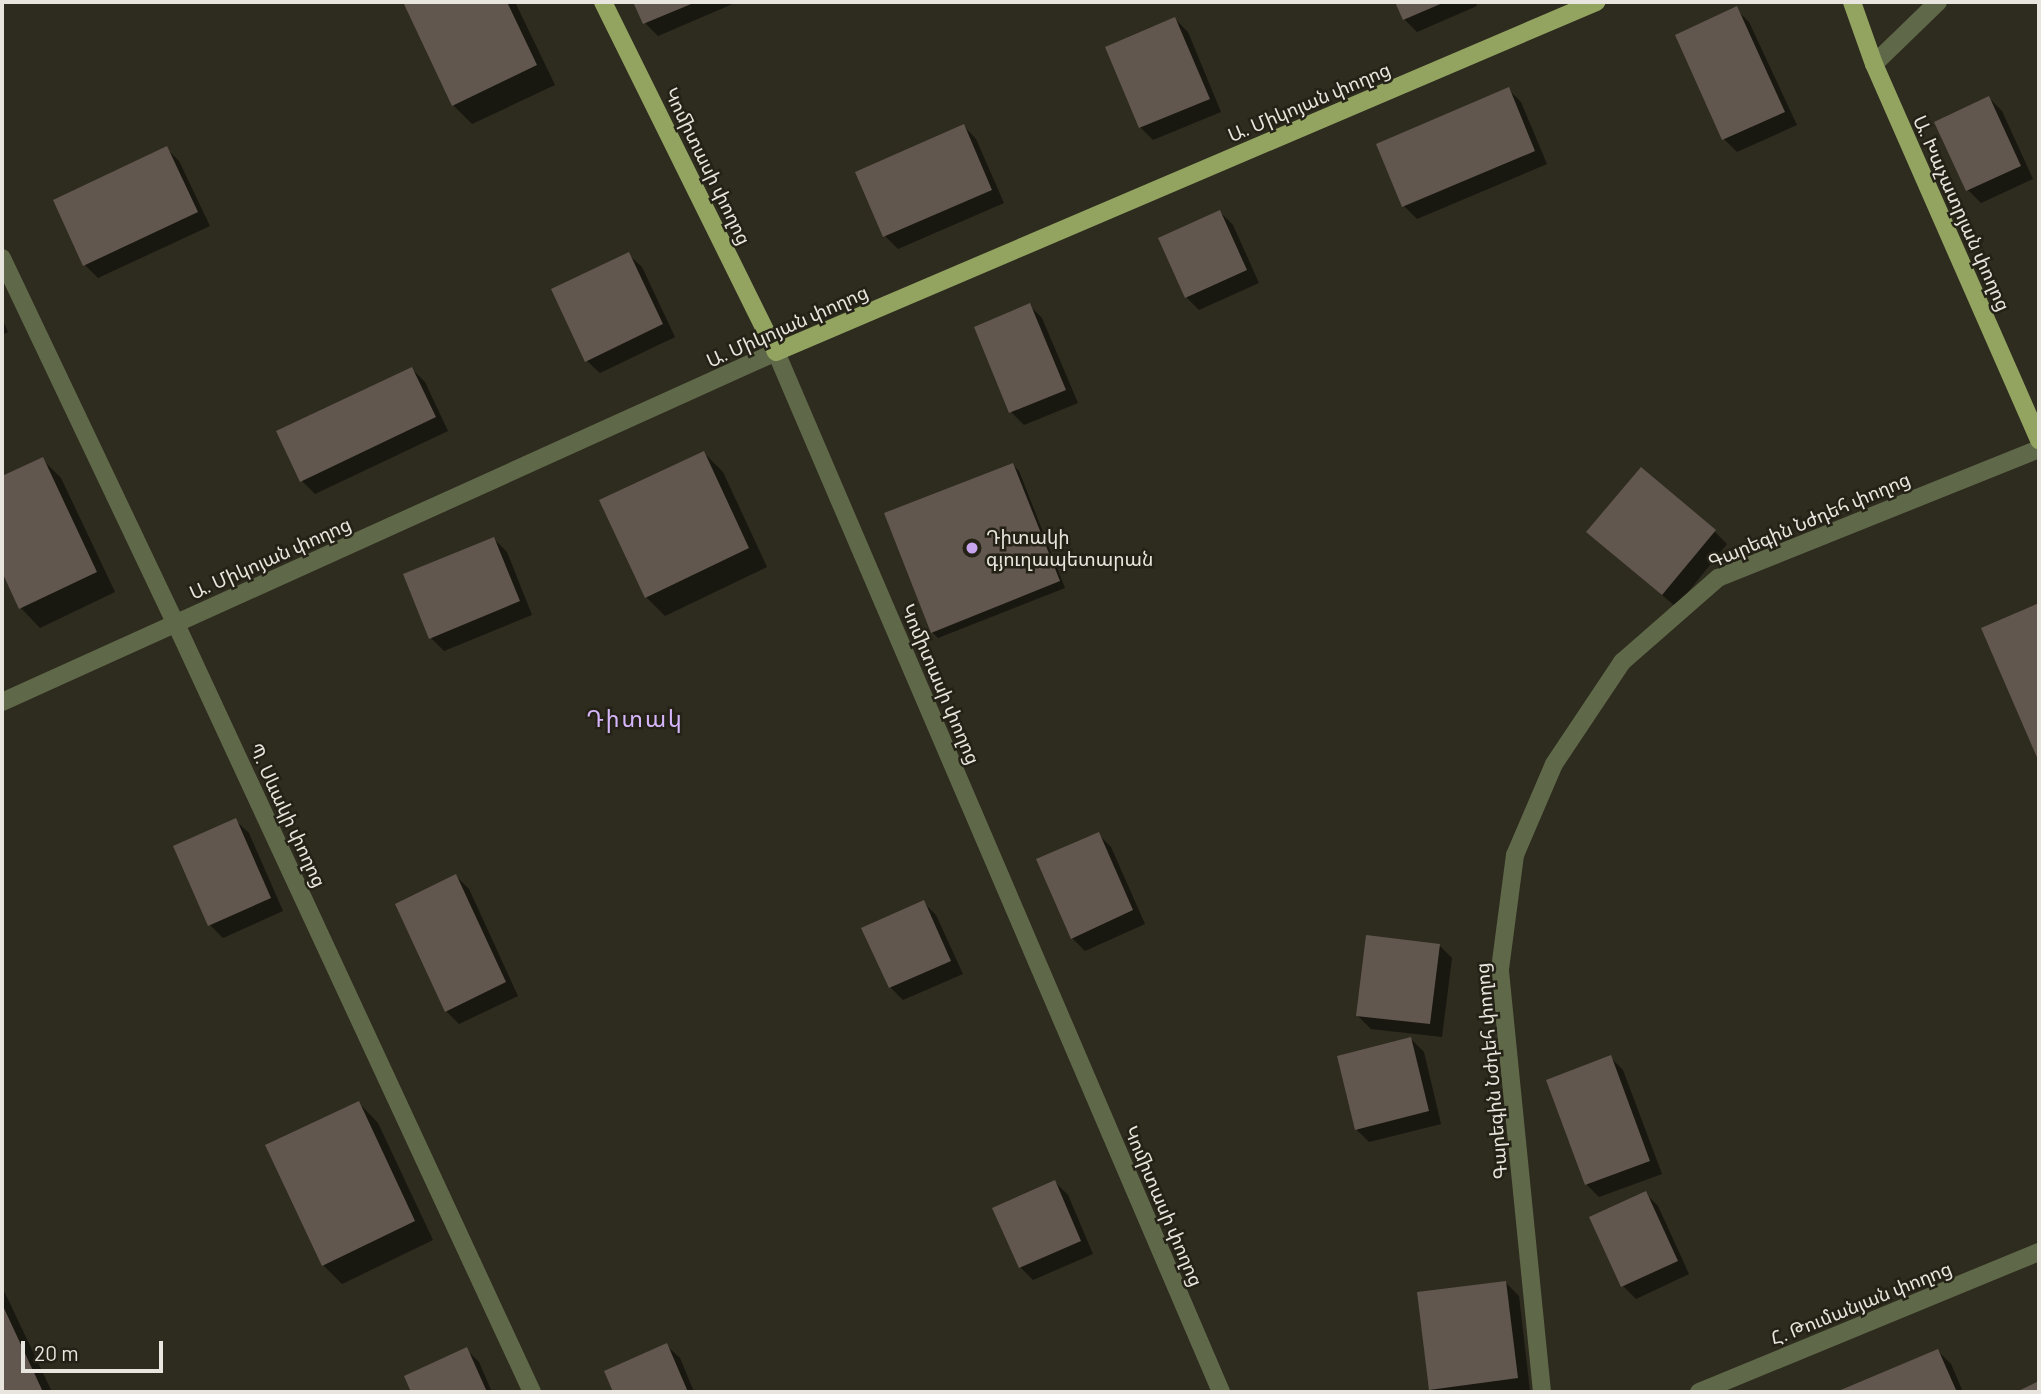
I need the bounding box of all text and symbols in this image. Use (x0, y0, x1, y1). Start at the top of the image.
street label: Ա. Միկոյան փողոց (1224, 57, 1394, 147)
street label: Կոմիտասի փողոց (660, 84, 756, 248)
street label: Ա. Խաչատրյան փողոց (1909, 112, 2015, 314)
street label: Ա. Միկոյան փողոց (703, 280, 871, 372)
street label: Գարեգին Նժդեհ փողոց (1704, 467, 1914, 573)
street label: Ա. Միկոյան փողոց (186, 512, 354, 604)
place label: Դիտակի գյուղապետարան (986, 526, 1153, 570)
marker: Դիտակի գյուղապետարան (964, 540, 980, 556)
street label: Կոմիտասի փողոց (897, 600, 985, 768)
district label: Դիտակ (587, 704, 683, 732)
street label: Պ. Սևակի փողոց (245, 739, 331, 891)
street label: Գարեգին Նժդեհ փողոց (1470, 962, 1512, 1180)
street label: Կոմիտասի փողոց (1120, 1122, 1208, 1290)
street label: Հ. Թումանյան փողոց (1767, 1256, 1955, 1350)
scale bar (24, 1328, 166, 1372)
text: 20 m (34, 1340, 79, 1365)

